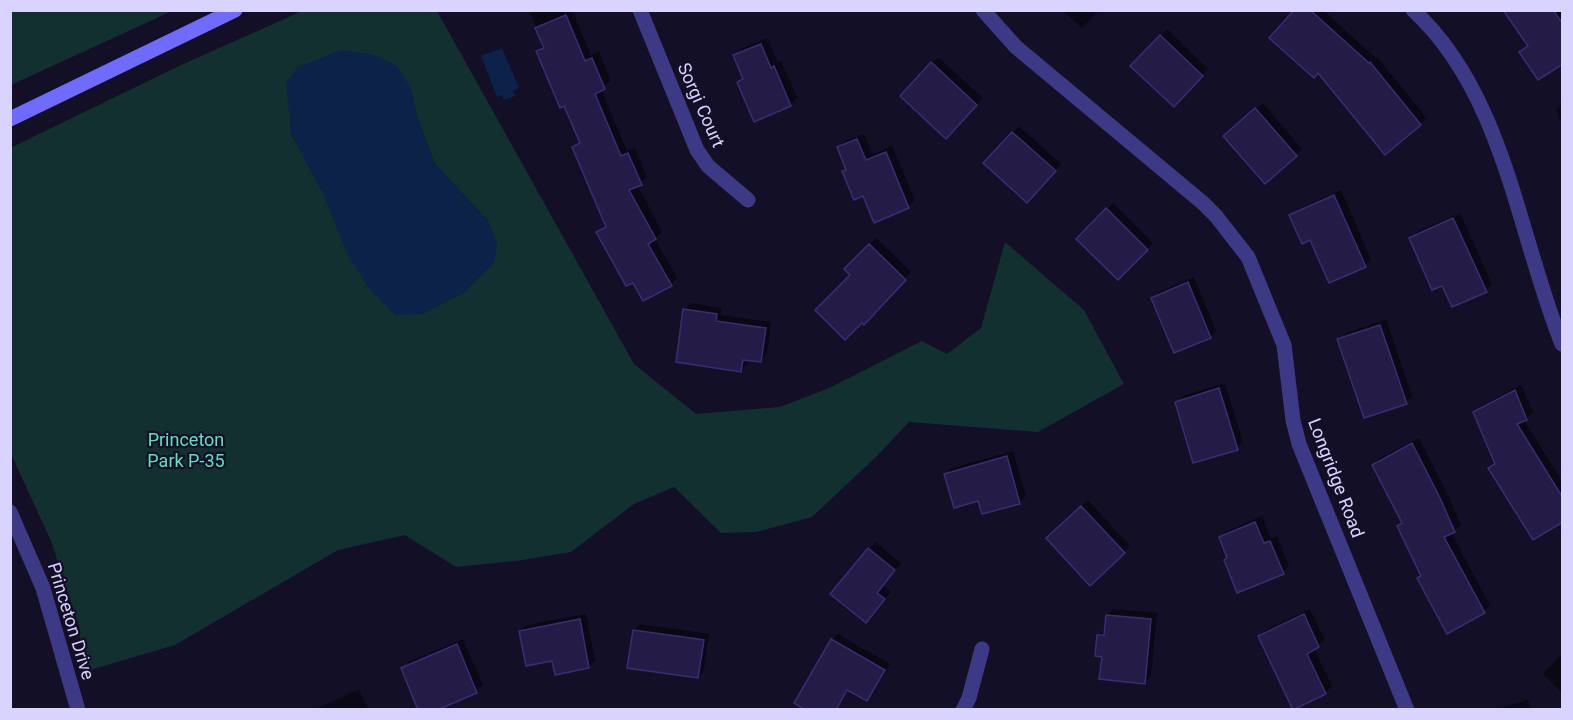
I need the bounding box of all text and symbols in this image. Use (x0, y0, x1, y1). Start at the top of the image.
street label: Sorgi Court (674, 59, 729, 150)
street label: Longridge Road (1304, 415, 1369, 540)
park label: Princeton Park P-35 (147, 429, 225, 471)
street label: Princeton Drive (44, 560, 99, 682)

